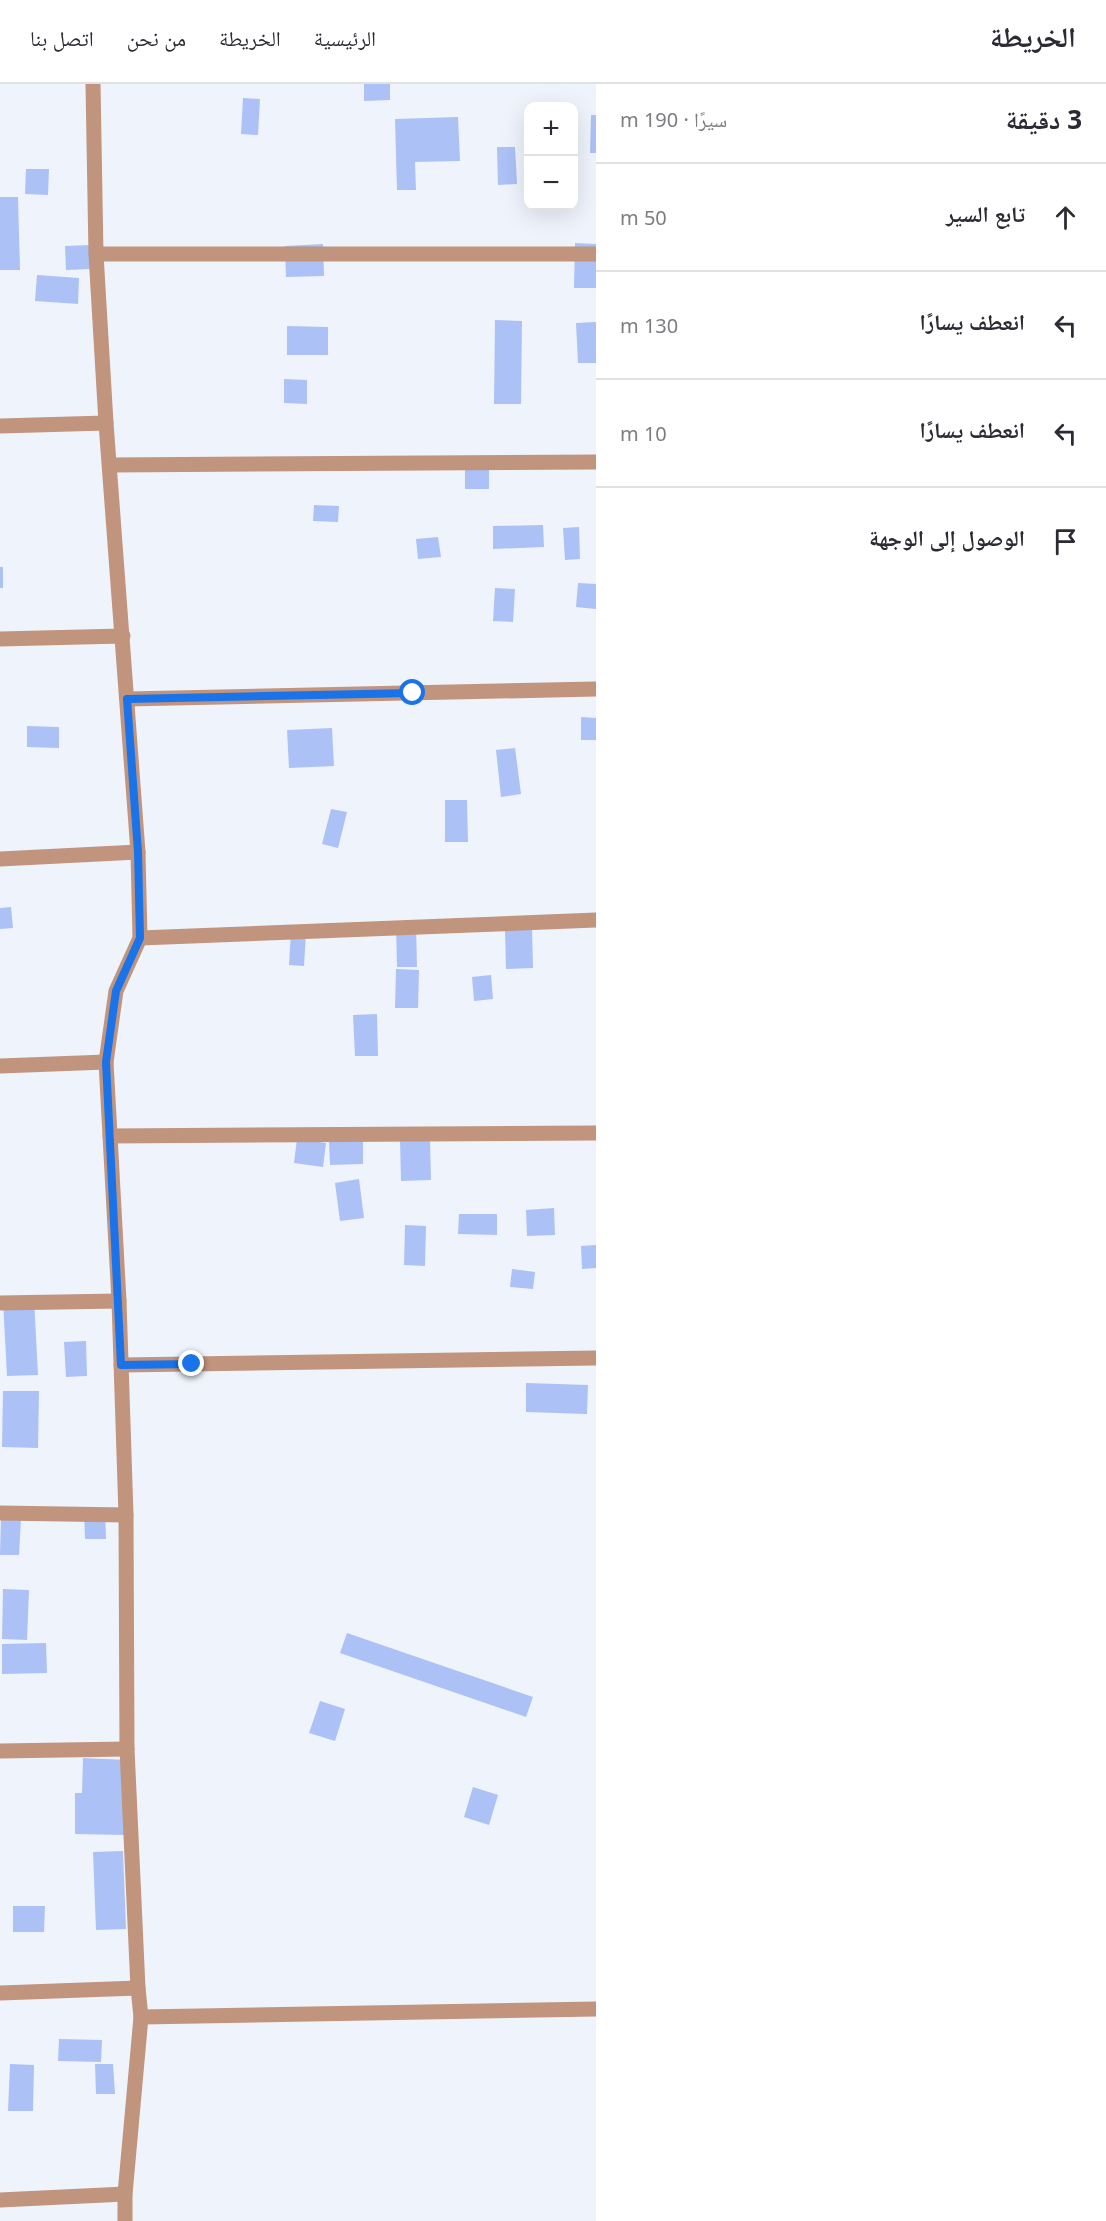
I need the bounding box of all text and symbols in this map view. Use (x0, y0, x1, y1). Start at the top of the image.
text: الخريطة (990, 17, 1076, 55)
text: اتصل بنا (30, 24, 94, 52)
text: من نحن (127, 24, 186, 52)
text: الخريطة (219, 24, 281, 52)
text: الرئيسية (314, 24, 376, 52)
text: 3 دقيقة (1006, 101, 1082, 137)
map controls (524, 102, 578, 210)
button: + (524, 102, 578, 156)
text: سيرًا · 190 m (620, 106, 727, 133)
button: − (524, 156, 578, 210)
text: تابع السير (946, 198, 1025, 228)
icon: ahead (1049, 201, 1082, 234)
text: 50 m (620, 204, 667, 231)
text: انعطف يسارًا (920, 306, 1025, 336)
icon: left (1049, 309, 1082, 342)
text: 130 m (620, 312, 678, 339)
text: انعطف يسارًا (920, 414, 1025, 444)
icon: left (1049, 417, 1082, 450)
text: 10 m (620, 420, 667, 447)
text: الوصول إلى الوجهة (869, 522, 1025, 552)
icon: arrive (1049, 525, 1082, 558)
route start (399, 679, 425, 705)
route end (178, 1350, 204, 1376)

